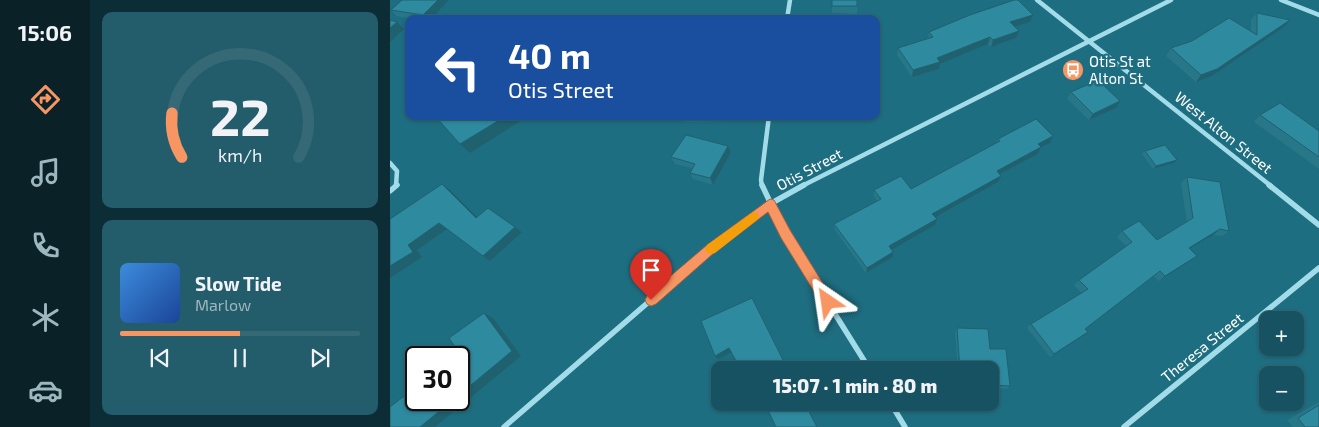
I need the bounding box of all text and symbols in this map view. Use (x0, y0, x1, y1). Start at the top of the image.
text: 15:06 (18, 19, 72, 45)
text: 40 m (508, 34, 591, 76)
icon: left (425, 35, 490, 100)
place label: Otis St at Alton St (1089, 52, 1151, 87)
bus stop icon: Otis St at Alton St (1061, 58, 1085, 82)
text: Otis Street (508, 76, 614, 102)
icon: directions (28, 82, 63, 117)
text: 22 (210, 84, 270, 146)
street label: West Alton Street (1172, 87, 1277, 177)
text: km/h (218, 144, 262, 166)
street label: Otis Street (773, 144, 845, 194)
icon: music (28, 155, 63, 190)
icon: phone (28, 228, 63, 263)
pin (630, 249, 672, 300)
icon: arrive (637, 256, 665, 284)
text: Slow Tide (195, 272, 282, 295)
position arrow (801, 275, 853, 327)
text: Marlow (195, 295, 251, 314)
icon: climate (28, 300, 63, 335)
street label: Theresa Street (1157, 308, 1247, 386)
map controls (1259, 311, 1304, 411)
button: + (1259, 311, 1304, 356)
icon: previous (146, 344, 174, 372)
icon: pause (226, 344, 254, 372)
icon: next (306, 344, 334, 372)
speed limit sign: 30 (405, 346, 470, 411)
button: − (1259, 366, 1304, 411)
icon: car (28, 373, 63, 408)
text: 15:07 · 1 min · 80 m (773, 374, 937, 397)

